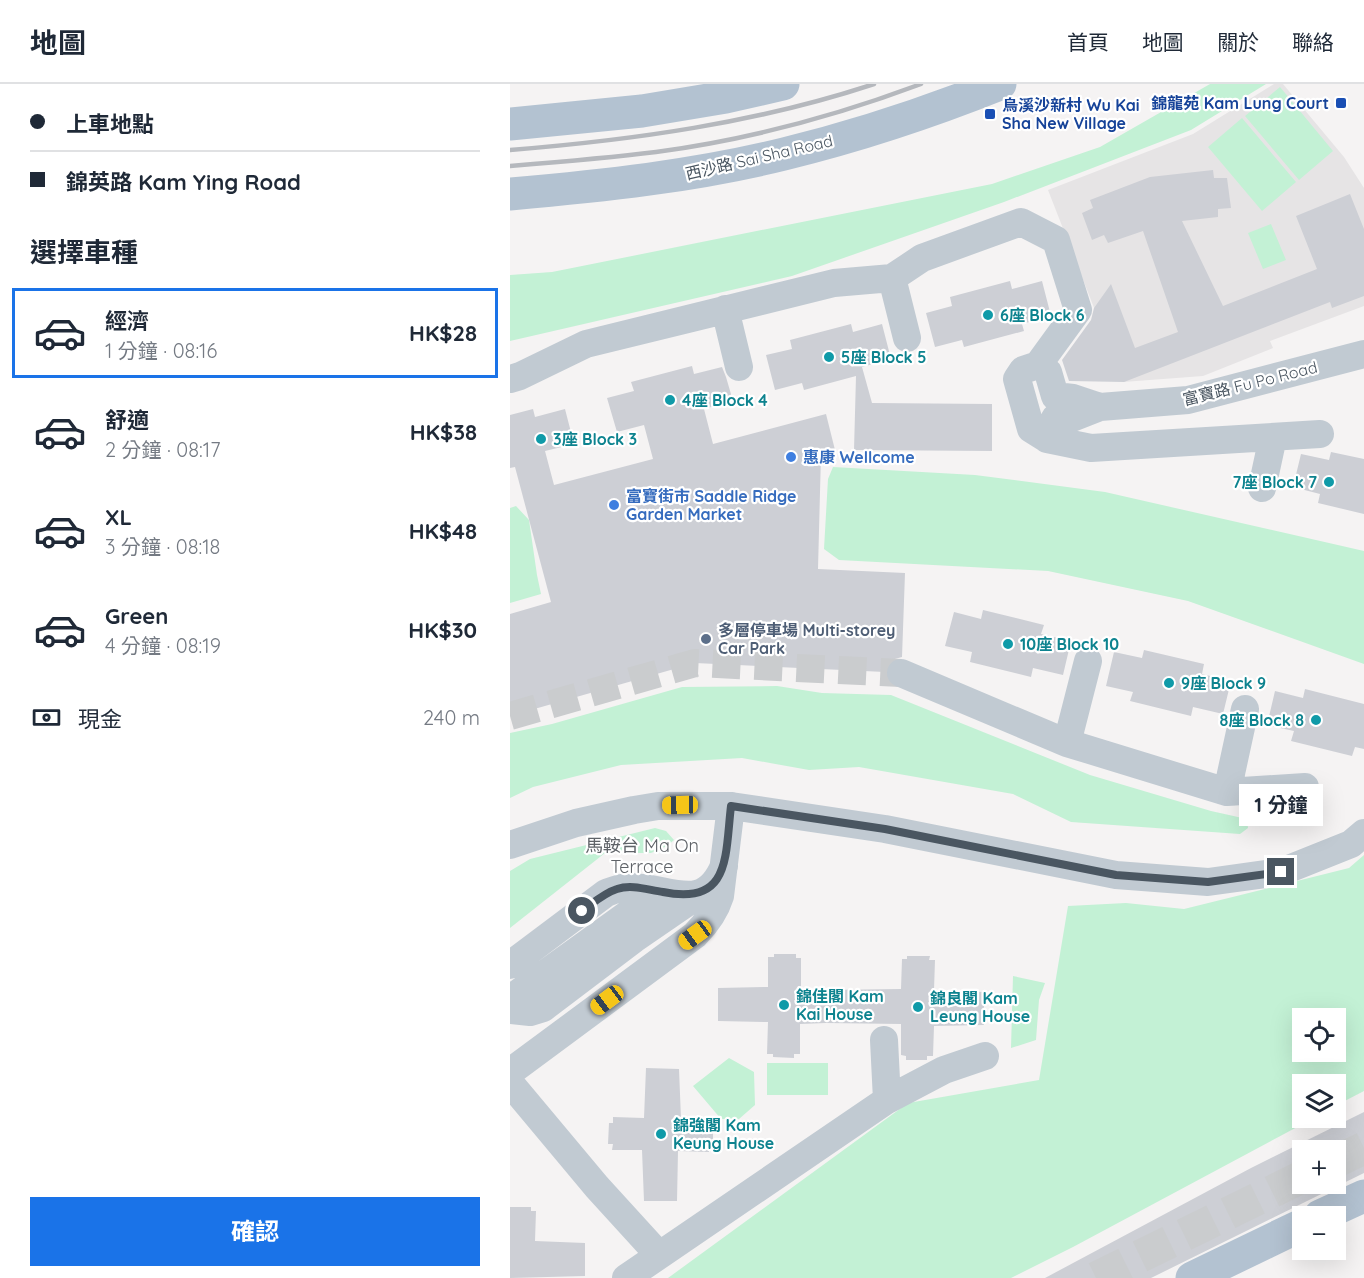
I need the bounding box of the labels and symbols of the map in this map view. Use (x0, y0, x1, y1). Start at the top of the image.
place label: 錦龍苑 Kam Lung Court (1151, 93, 1329, 113)
place label: 烏溪沙新村 Wu Kai Sha New Village (1002, 95, 1140, 133)
marker: 錦龍苑 Kam Lung Court (1334, 96, 1348, 110)
marker: 烏溪沙新村 Wu Kai Sha New Village (983, 107, 997, 121)
street label: 西沙路 Sai Sha Road (683, 130, 835, 184)
place label: 6座 Block 6 (1000, 305, 1085, 325)
marker: 6座 Block 6 (981, 308, 995, 322)
place label: 5座 Block 5 (841, 347, 926, 367)
marker: 5座 Block 5 (822, 350, 836, 364)
street label: 富寶路 Fu Po Road (1181, 357, 1319, 409)
place label: 4座 Block 4 (682, 390, 768, 410)
marker: 4座 Block 4 (663, 393, 677, 407)
place label: 3座 Block 3 (553, 429, 637, 449)
marker: 3座 Block 3 (534, 432, 548, 446)
place label: 惠康 Wellcome (803, 447, 915, 467)
marker: 惠康 Wellcome (784, 450, 798, 464)
place label: 7座 Block 7 (1232, 472, 1317, 492)
marker: 7座 Block 7 (1322, 475, 1336, 489)
place label: 富寶街市 Saddle Ridge Garden Market (626, 486, 796, 524)
marker: 富寶街市 Saddle Ridge Garden Market (607, 498, 621, 512)
place label: 多層停車場 Multi-storey Car Park (718, 620, 895, 658)
marker: 多層停車場 Multi-storey Car Park (699, 632, 713, 646)
place label: 10座 Block 10 (1020, 634, 1119, 654)
marker: 10座 Block 10 (1001, 637, 1015, 651)
place label: 9座 Block 9 (1181, 673, 1266, 693)
marker: 9座 Block 9 (1162, 676, 1176, 690)
place label: 8座 Block 8 (1220, 710, 1304, 730)
marker: 8座 Block 8 (1309, 713, 1323, 727)
callout: 1 分鐘 (1239, 785, 1323, 827)
car (662, 796, 698, 814)
district label: 馬鞍台 Ma On Terrace (585, 834, 699, 878)
route end (1267, 858, 1294, 885)
route start (568, 897, 595, 924)
car (675, 917, 715, 953)
car (587, 982, 627, 1018)
place label: 錦佳閣 Kam Kai House (796, 986, 884, 1024)
place label: 錦良閣 Kam Leung House (930, 988, 1030, 1026)
marker: 錦佳閣 Kam Kai House (777, 998, 791, 1012)
marker: 錦良閣 Kam Leung House (911, 1000, 925, 1014)
place label: 錦強閣 Kam Keung House (673, 1115, 774, 1153)
marker: 錦強閣 Kam Keung House (654, 1127, 668, 1141)

